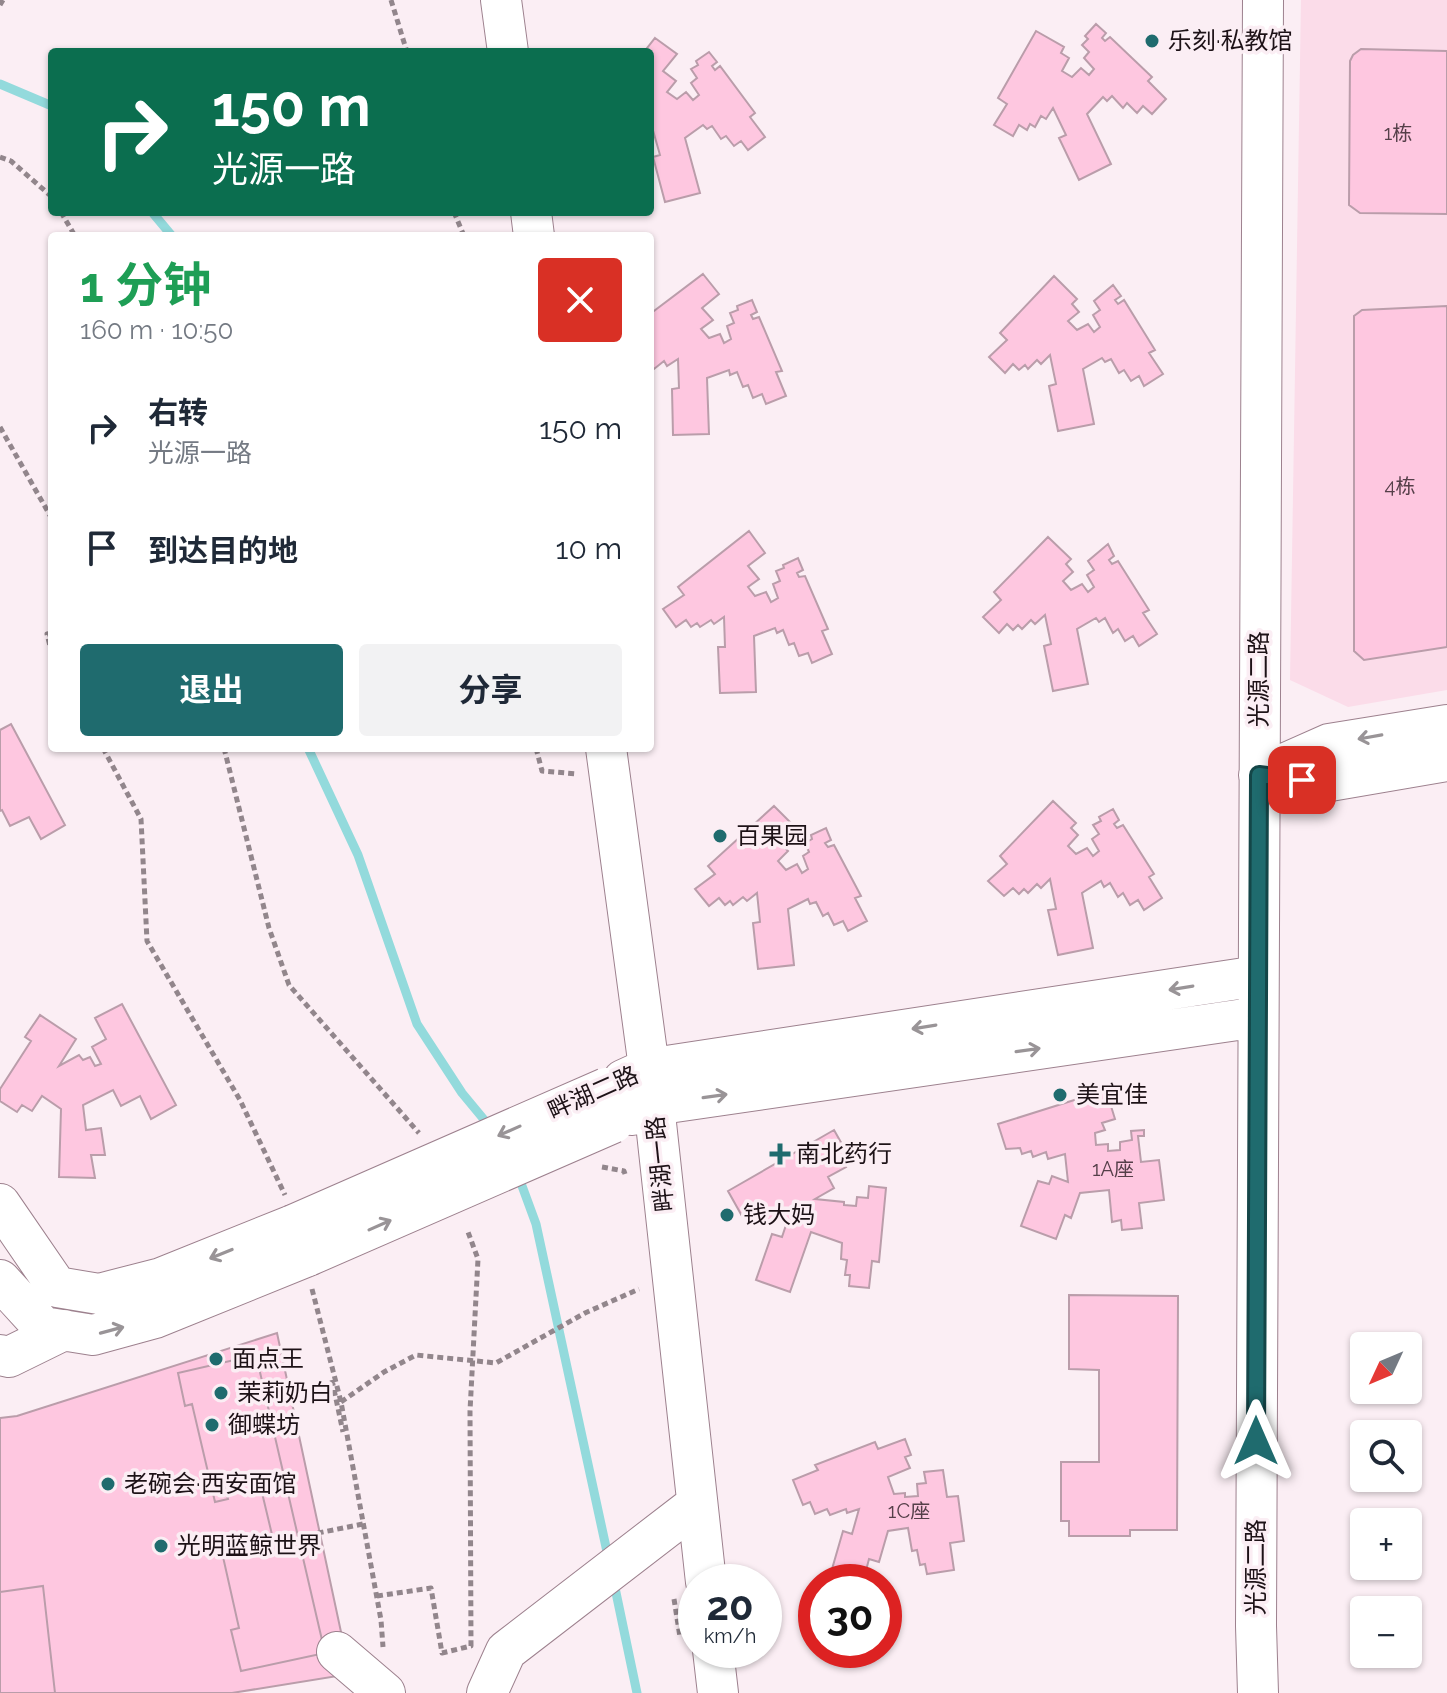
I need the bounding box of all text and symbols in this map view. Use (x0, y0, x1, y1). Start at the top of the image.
place label: 乐刻·私教馆 (1168, 26, 1293, 55)
marker: 乐刻·私教馆 (1143, 32, 1161, 50)
text: 150 m (212, 73, 371, 139)
icon: right (80, 80, 184, 184)
house number: 1栋 (1384, 121, 1412, 145)
text: 光源一路 (212, 148, 356, 190)
text: 1 分钟 (80, 257, 211, 313)
button: close (538, 258, 622, 342)
text: 160 m · 10:50 (80, 315, 233, 345)
text: 右转 (148, 395, 208, 430)
icon: right (80, 406, 124, 450)
text: 150 m (539, 411, 622, 446)
text: 光源一路 (148, 438, 252, 468)
house number: 4栋 (1385, 474, 1415, 498)
icon: arrive (80, 526, 124, 570)
text: 10 m (556, 531, 622, 566)
text: 到达目的地 (148, 533, 298, 568)
street label: 光源二路 (1244, 631, 1273, 727)
button: 退出 (80, 644, 343, 736)
button: 分享 (359, 644, 622, 736)
one-way arrow (1358, 731, 1383, 746)
pin (1268, 746, 1336, 814)
icon: arrive (1280, 758, 1324, 802)
place label: 百果园 (736, 821, 808, 850)
marker: 百果园 (711, 827, 729, 845)
one-way arrow (1169, 981, 1194, 996)
one-way arrow (912, 1020, 937, 1035)
one-way arrow (1014, 1042, 1040, 1057)
street label: 畔湖二路 (543, 1060, 643, 1125)
place label: 美宜佳 (1076, 1080, 1148, 1109)
marker: 美宜佳 (1051, 1086, 1069, 1104)
one-way arrow (702, 1088, 727, 1103)
street label: 畔湖一路 (640, 1115, 679, 1213)
one-way arrow (497, 1124, 522, 1139)
place label: 南北药行 (796, 1139, 892, 1168)
marker: 南北药行 (771, 1145, 789, 1163)
house number: 1A座 (1092, 1157, 1134, 1181)
place label: 钱大妈 (743, 1200, 815, 1229)
marker: 钱大妈 (718, 1206, 736, 1224)
one-way arrow (367, 1216, 392, 1231)
one-way arrow (209, 1248, 234, 1262)
one-way arrow (99, 1321, 125, 1336)
north arrow (1350, 1332, 1422, 1404)
map controls (1350, 1332, 1422, 1668)
place label: 面点王 (232, 1344, 304, 1373)
marker: 面点王 (207, 1350, 225, 1368)
place label: 茉莉奶白 (237, 1378, 333, 1407)
marker: 茉莉奶白 (212, 1384, 230, 1402)
position arrow (1214, 1399, 1298, 1483)
place label: 御蝶坊 (228, 1410, 300, 1439)
marker: 御蝶坊 (203, 1416, 221, 1434)
button: search (1350, 1420, 1422, 1492)
place label: 老碗会·西安面馆 (124, 1469, 297, 1498)
marker: 老碗会·西安面馆 (99, 1475, 117, 1493)
house number: 1C座 (888, 1499, 930, 1523)
button: + (1350, 1508, 1422, 1580)
street label: 光源二路 (1241, 1519, 1270, 1615)
place label: 光明蓝鲸世界 (177, 1531, 321, 1560)
marker: 光明蓝鲸世界 (152, 1537, 170, 1555)
speed limit sign: 30 (798, 1564, 902, 1668)
text: 20 (706, 1582, 754, 1629)
button: − (1350, 1596, 1422, 1668)
text: km/h (704, 1624, 756, 1648)

